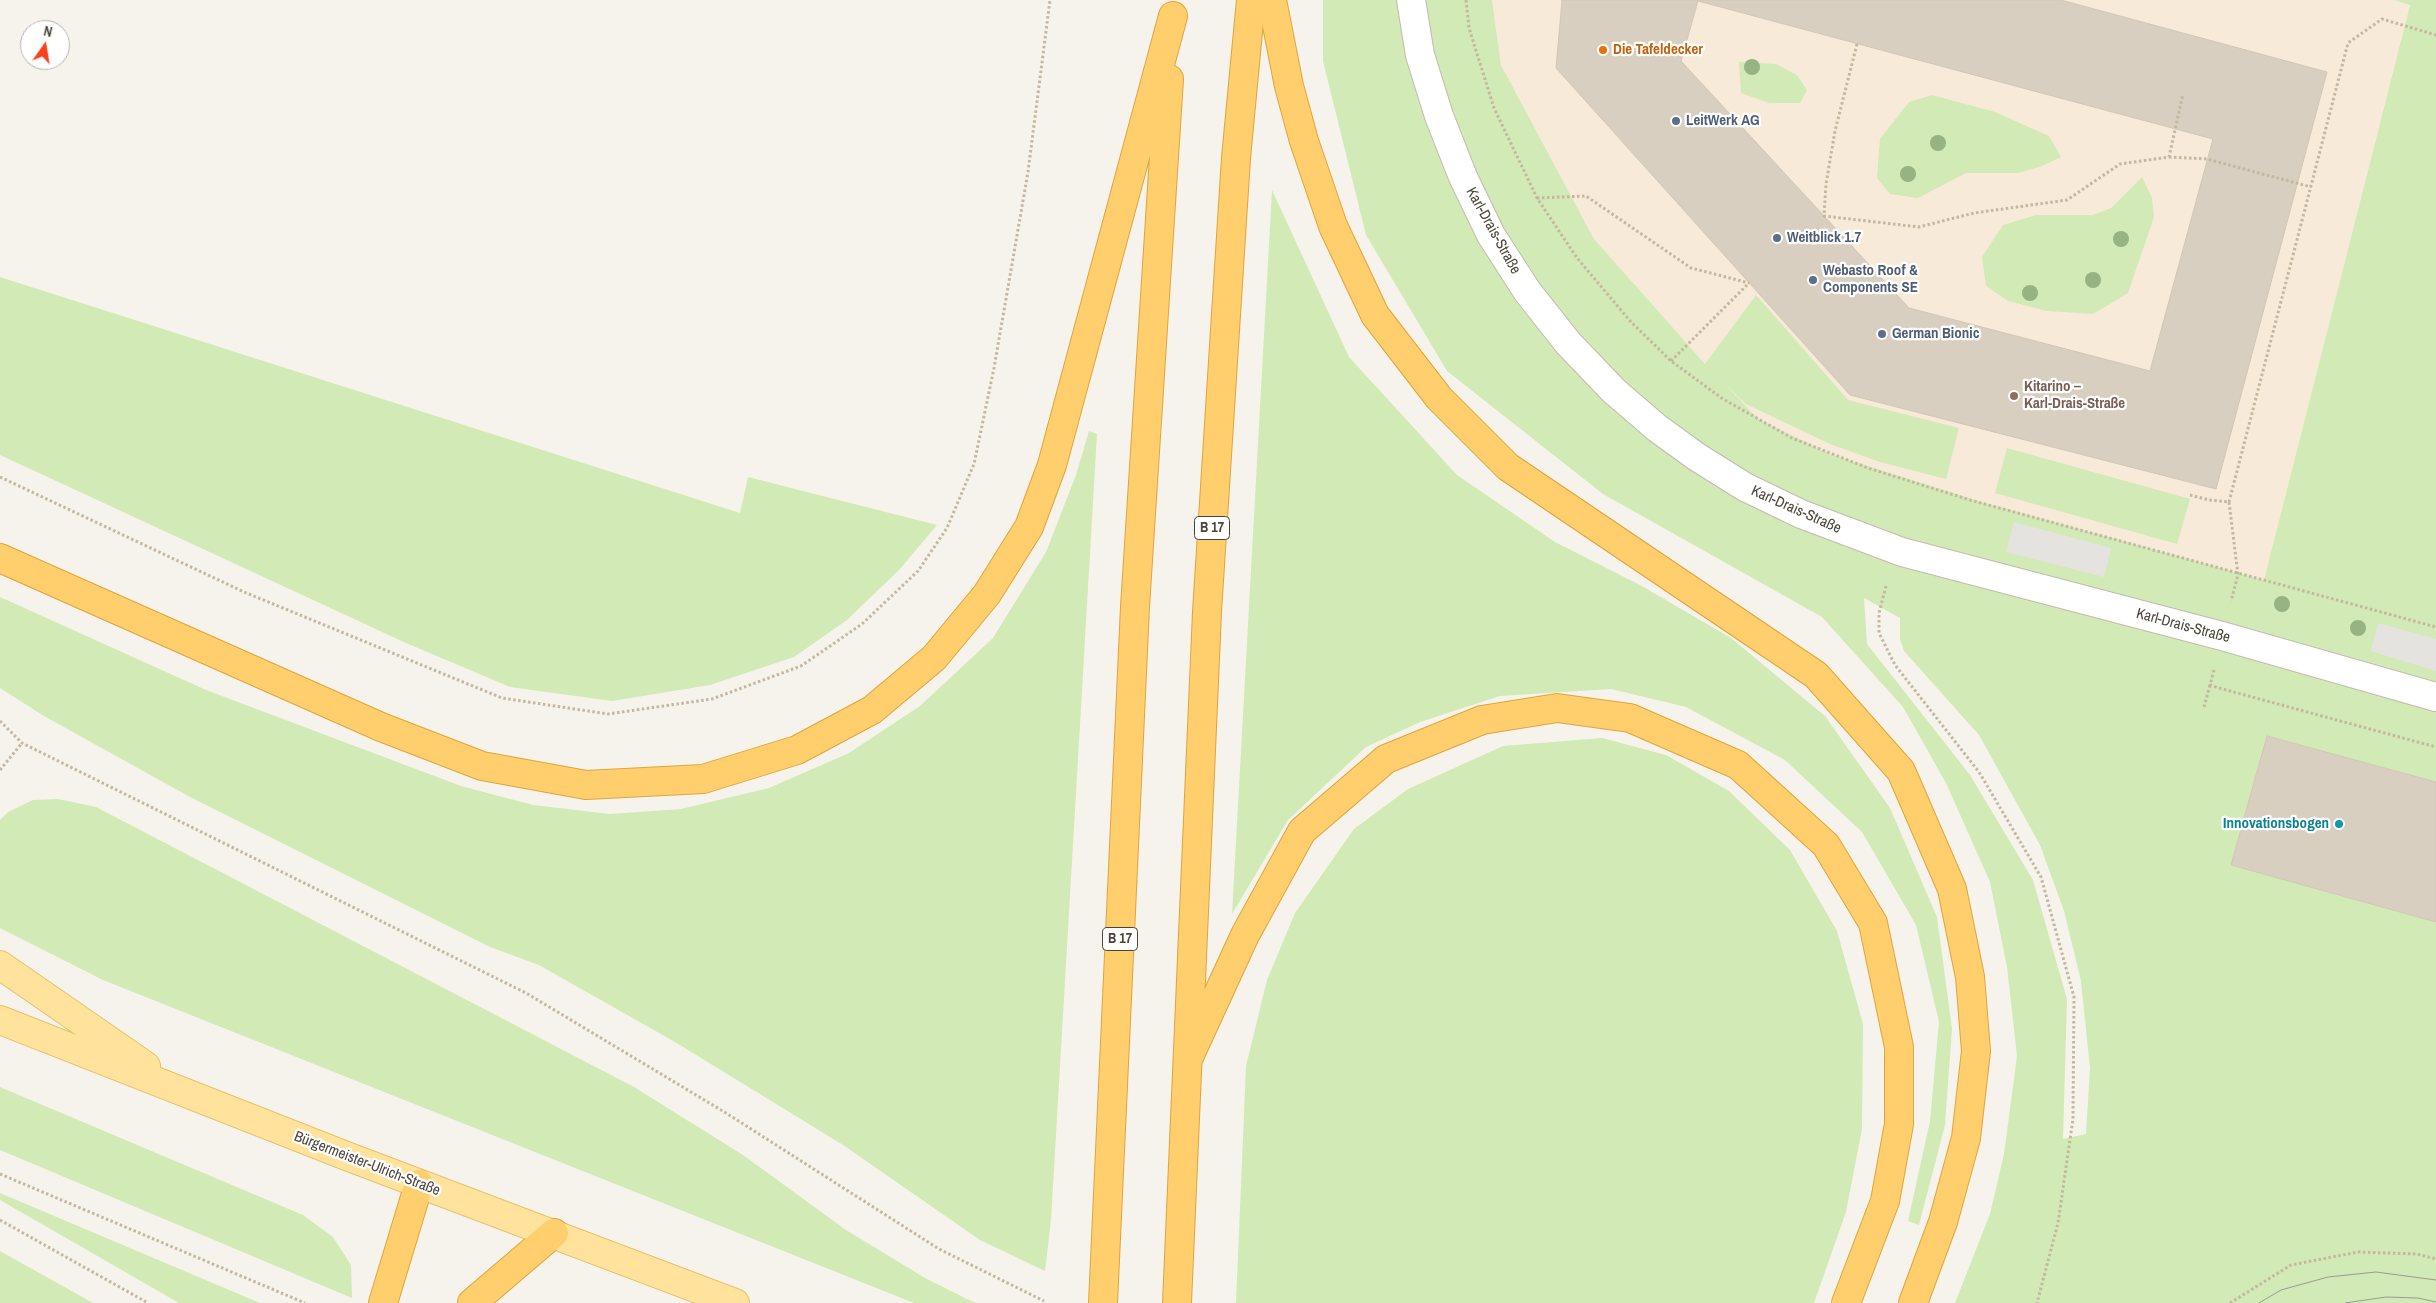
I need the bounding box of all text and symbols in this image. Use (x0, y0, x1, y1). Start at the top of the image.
north arrow (20, 20, 70, 70)
text: N (42, 22, 54, 41)
place label: Die Tafeldecker (1613, 41, 1703, 59)
marker: Die Tafeldecker (1597, 44, 1609, 56)
place label: LeitWerk AG (1686, 112, 1760, 130)
marker: LeitWerk AG (1670, 115, 1682, 127)
street label: Karl-Drais-Straße (1462, 184, 1524, 278)
place label: Weitblick 1.7 (1787, 229, 1861, 247)
marker: Weitblick 1.7 (1771, 232, 1783, 244)
place label: Webasto Roof & Components SE (1823, 262, 1918, 297)
marker: Webasto Roof & Components SE (1807, 274, 1819, 286)
place label: German Bionic (1892, 325, 1979, 343)
marker: German Bionic (1876, 328, 1888, 340)
place label: Kitarino – Karl-Drais-Straße (2024, 378, 2125, 413)
marker: Kitarino – Karl-Drais-Straße (2008, 390, 2020, 402)
street label: Karl-Drais-Straße (1748, 482, 1844, 538)
road number: B 17 (1194, 516, 1230, 540)
street label: Karl-Drais-Straße (2134, 605, 2232, 647)
place label: Innovationsbogen (2223, 815, 2329, 833)
marker: Innovationsbogen (2333, 818, 2345, 830)
road number: B 17 (1102, 928, 1138, 951)
street label: Bürgermeister-Ulrich-Straße (291, 1128, 443, 1200)

